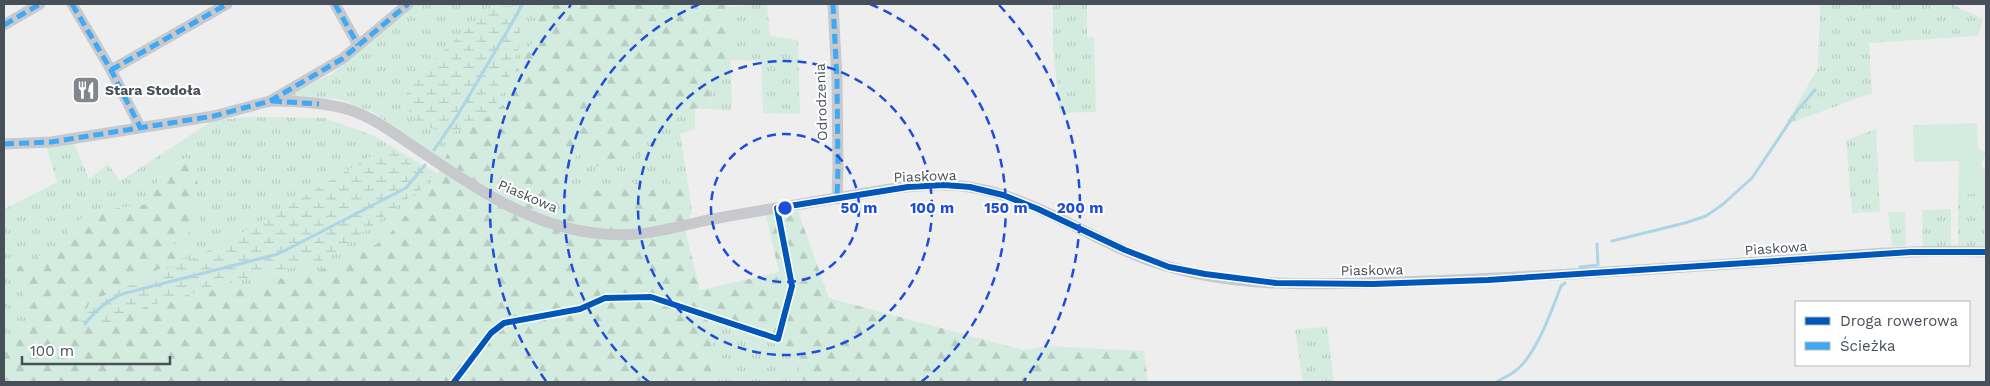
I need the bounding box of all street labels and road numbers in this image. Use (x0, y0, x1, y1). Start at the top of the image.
street label: Odrodzenia (812, 63, 830, 141)
street label: Piaskowa (893, 167, 957, 185)
street label: Piaskowa (496, 176, 560, 216)
street label: Piaskowa (1744, 238, 1808, 258)
street label: Piaskowa (1340, 261, 1404, 279)

